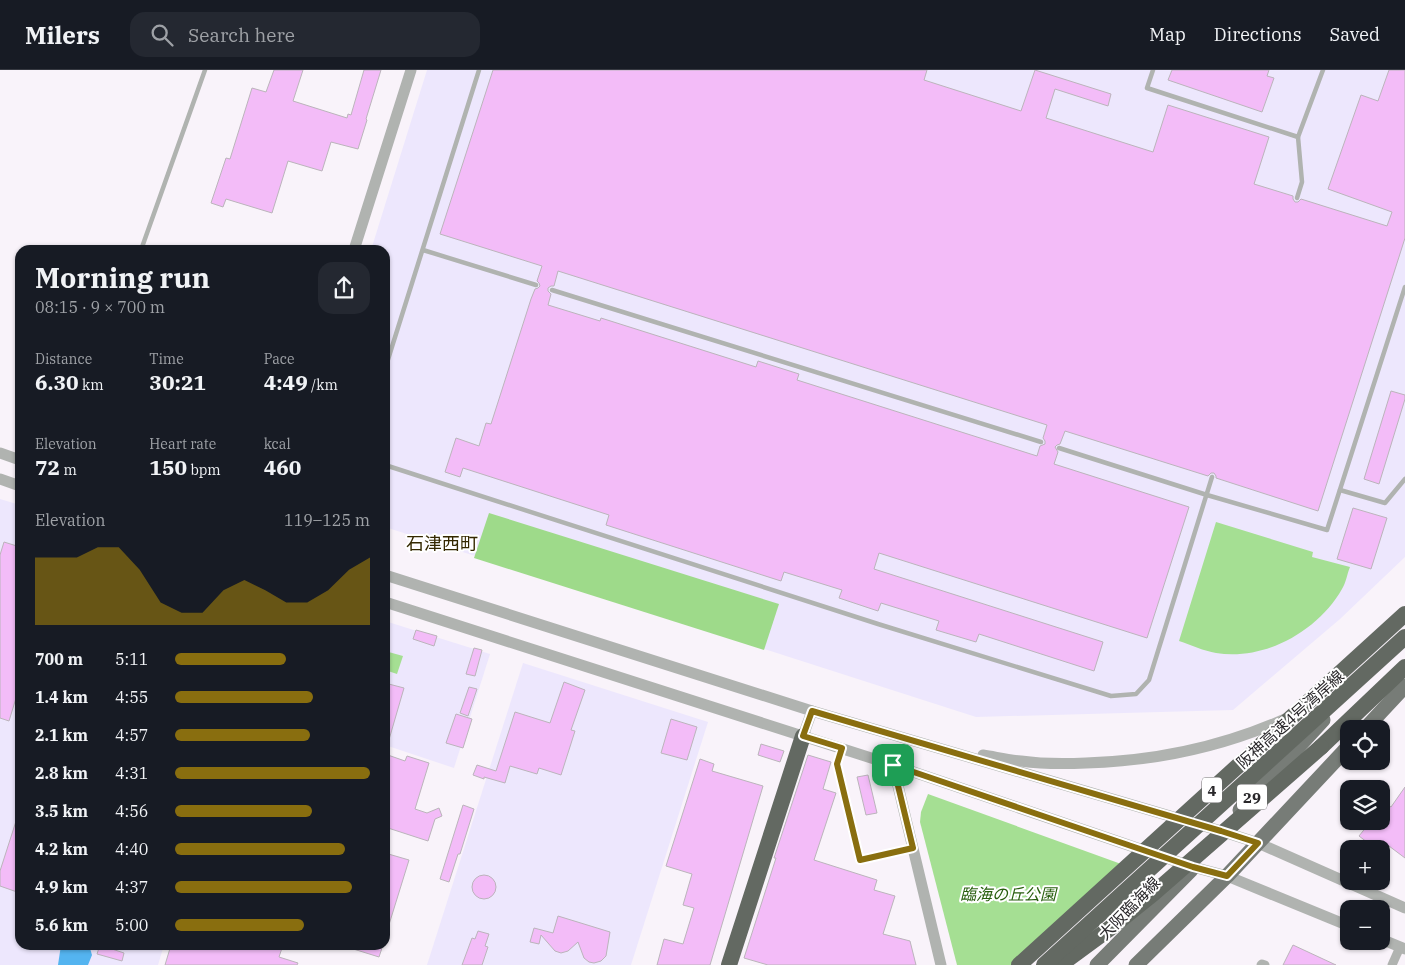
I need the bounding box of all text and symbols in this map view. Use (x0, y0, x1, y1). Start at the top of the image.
search box (130, 12, 480, 57)
text: Milers (25, 19, 100, 51)
icon: search (148, 21, 176, 49)
text: Search here (188, 23, 295, 47)
text: Map (1149, 23, 1186, 46)
text: Directions (1214, 23, 1302, 46)
text: Saved (1330, 23, 1380, 46)
text: Morning run (35, 259, 210, 296)
button: share (318, 262, 370, 314)
text: 08:15 · 9 × 700 m (35, 297, 165, 317)
text: Distance (35, 350, 92, 368)
text: Time (149, 350, 184, 368)
text: Pace (264, 350, 294, 368)
text: 6.30 (35, 368, 79, 396)
text: 30:21 (149, 368, 206, 396)
text: 4:49 (264, 368, 308, 396)
text: km (79, 376, 104, 394)
text: /km (308, 376, 338, 394)
text: Elevation (35, 435, 97, 453)
text: Heart rate (149, 435, 216, 453)
text: kcal (264, 435, 291, 453)
text: 72 (35, 453, 60, 481)
text: 150 (149, 453, 187, 481)
text: 460 (264, 453, 301, 481)
text: m (60, 461, 77, 479)
text: bpm (187, 461, 221, 479)
text: Elevation (35, 510, 105, 530)
text: 119–125 m (284, 510, 370, 530)
district label: 石津西町 (406, 532, 478, 555)
text: 700 m (35, 649, 83, 669)
text: 5:11 (115, 649, 148, 669)
street label: 阪神高速4号湾岸線 (1232, 666, 1348, 772)
text: 1.4 km (35, 687, 88, 707)
text: 4:55 (115, 687, 148, 707)
map controls (1340, 720, 1390, 950)
button: locate (1340, 720, 1390, 770)
text: 2.1 km (35, 725, 88, 745)
text: 4:57 (115, 725, 148, 745)
pin (872, 744, 914, 786)
icon: arrive (879, 751, 907, 779)
text: 2.8 km (35, 763, 88, 783)
text: 4:31 (115, 763, 148, 783)
road number: 4 (1202, 778, 1222, 802)
button: layers (1340, 780, 1390, 830)
road number: 29 (1237, 784, 1267, 810)
text: 3.5 km (35, 801, 88, 821)
text: 4:56 (115, 801, 148, 821)
text: 4.2 km (35, 839, 88, 859)
text: 4:40 (115, 839, 148, 859)
button: + (1340, 840, 1390, 890)
street label: 大阪臨海線 (1094, 872, 1164, 944)
text: 4.9 km (35, 877, 88, 897)
text: 4:37 (115, 877, 148, 897)
park label: 臨海の丘公園 (960, 884, 1058, 904)
button: − (1340, 900, 1390, 950)
text: 5.6 km (35, 915, 88, 935)
text: 5:00 (115, 915, 148, 935)

